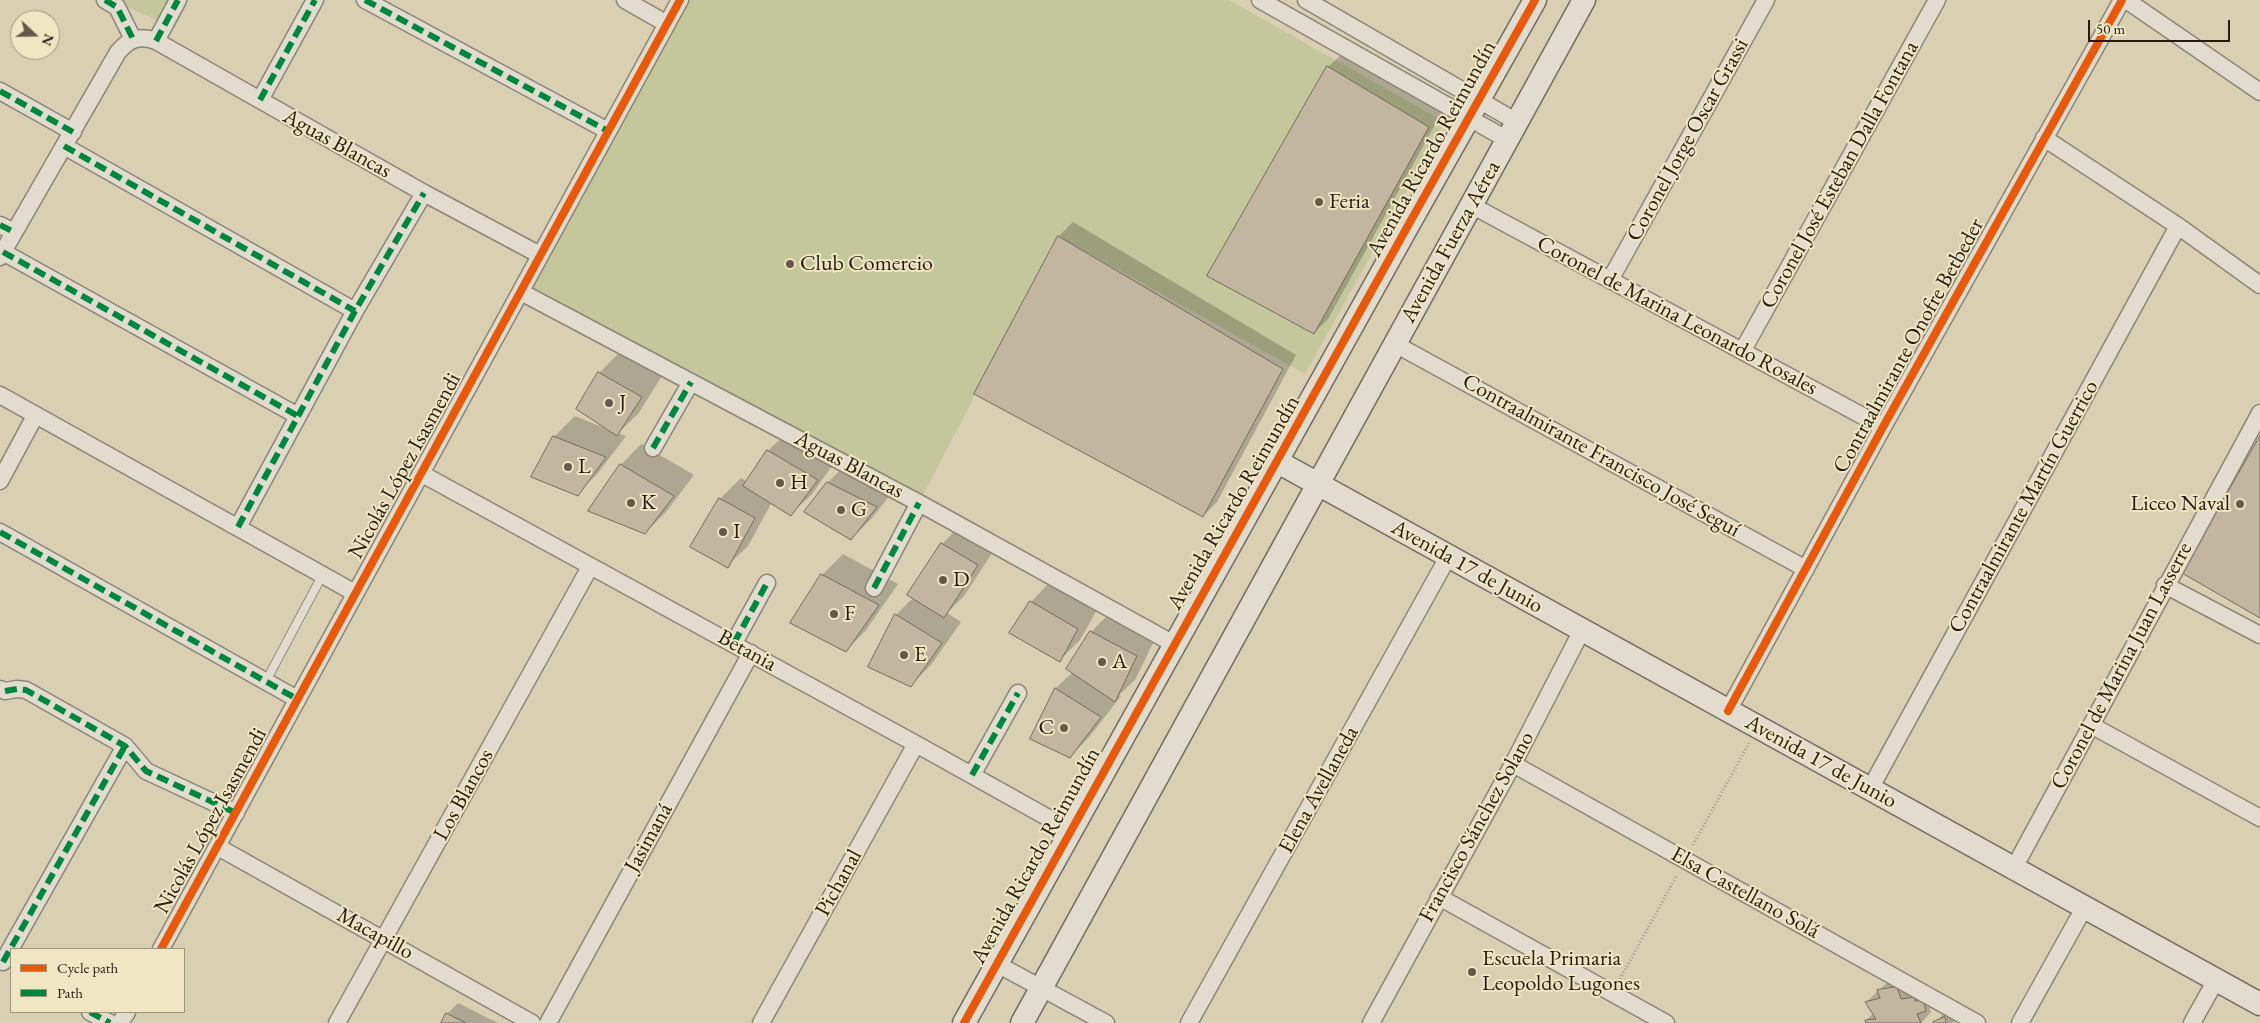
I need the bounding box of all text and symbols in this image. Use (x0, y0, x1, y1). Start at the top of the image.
north arrow (10, 10, 60, 60)
scale bar (2090, 10, 2232, 42)
text: 50 m (2096, 19, 2125, 38)
text: N (38, 31, 59, 49)
street label: Coronel Jorge Oscar Grassi (1621, 34, 1755, 246)
street label: Avenida Ricardo Reimundín (1362, 36, 1502, 262)
street label: Coronel José Esteban Dalla Fontana (1755, 37, 1925, 313)
street label: Aguas Blancas (278, 103, 396, 185)
street label: Avenida Fuerza Aérea (1395, 156, 1507, 328)
place label: Feria (1329, 189, 1370, 215)
marker: Feria (1313, 196, 1325, 208)
street label: Contraalmirante Onofre Betbeder (1828, 214, 1990, 478)
street label: Coronel de Marina Leonardo Rosales (1532, 231, 1822, 401)
place label: Club Comercio (800, 251, 933, 277)
marker: Club Comercio (784, 258, 796, 270)
street label: Contraalmirante Francisco José Seguí (1458, 368, 1744, 544)
street label: Nicolás López Isasmendi (343, 369, 467, 563)
street label: Contraalmirante Martín Guerrico (1943, 376, 2105, 638)
place label: J (619, 390, 626, 416)
street label: Avenida Ricardo Reimundín (1162, 391, 1306, 615)
marker: J (603, 397, 615, 409)
street label: Aguas Blancas (790, 425, 908, 505)
place label: L (578, 454, 591, 480)
marker: L (562, 461, 574, 473)
place label: H (790, 470, 808, 496)
marker: H (774, 477, 786, 489)
place label: K (641, 490, 656, 516)
place label: Liceo Naval (2130, 491, 2230, 517)
marker: K (625, 497, 637, 509)
place label: G (851, 497, 867, 523)
marker: Liceo Naval (2234, 498, 2246, 510)
marker: G (835, 504, 847, 516)
street label: Avenida 17 de Junio (1387, 514, 1547, 620)
place label: I (733, 519, 740, 545)
marker: I (717, 526, 729, 538)
street label: Coronel de Marina Juan Lasserre (2046, 538, 2198, 794)
place label: D (953, 567, 970, 593)
marker: D (937, 574, 949, 586)
place label: F (844, 601, 855, 627)
marker: F (828, 608, 840, 620)
street label: Betania (713, 624, 781, 678)
place label: E (914, 642, 926, 668)
marker: E (898, 649, 910, 661)
place label: A (1112, 649, 1127, 675)
marker: A (1096, 656, 1108, 668)
street label: Avenida 17 de Junio (1741, 709, 1901, 815)
place label: C (1038, 715, 1054, 741)
marker: C (1058, 722, 1070, 734)
street label: Elena Avellaneda (1273, 722, 1365, 858)
street label: Nicolás López Isasmendi (149, 724, 273, 918)
street label: Francisco Sánchez Solano (1414, 727, 1540, 927)
street label: Avenida Ricardo Reimundín (966, 743, 1106, 969)
street label: Los Blancos (428, 745, 500, 845)
street label: Jasimaná (619, 799, 679, 877)
street label: Elsa Castellano Solá (1666, 841, 1824, 945)
street label: Pichanal (810, 845, 868, 921)
street label: Macapillo (332, 902, 418, 966)
place label: Escuela Primaria Leopoldo Lugones (1482, 946, 1640, 998)
legend (10, 948, 185, 1013)
text: Cycle path (57, 958, 118, 977)
marker: Escuela Primaria Leopoldo Lugones (1466, 966, 1478, 978)
text: Path (57, 983, 83, 1002)

